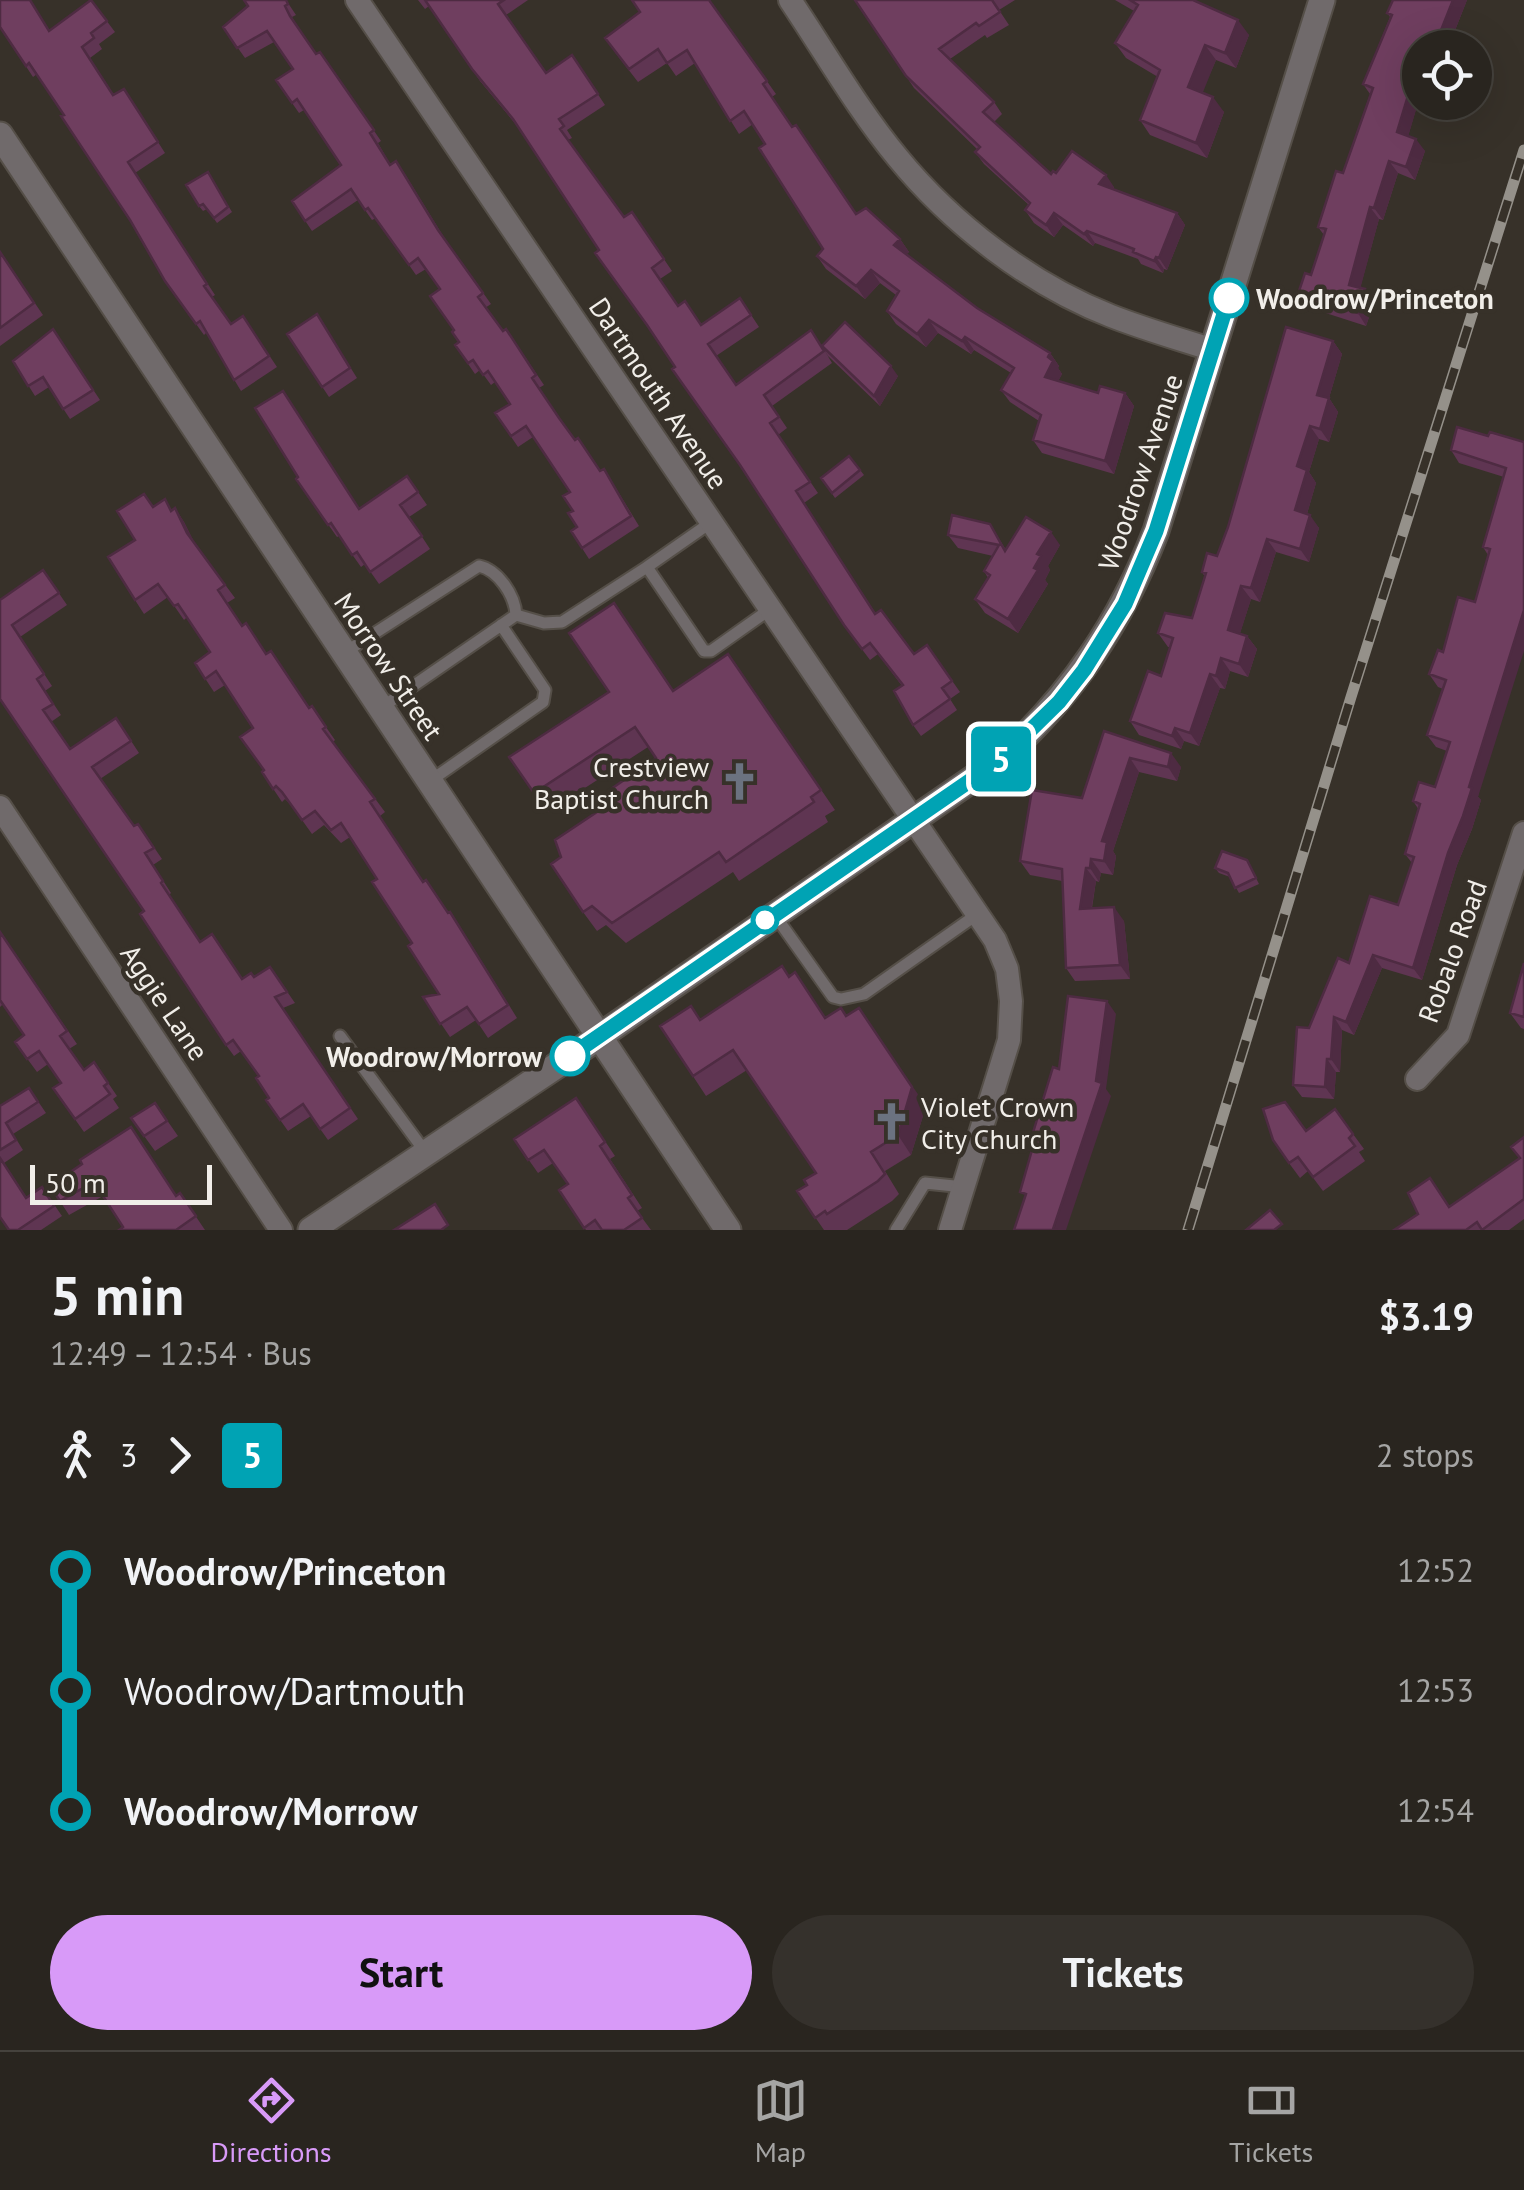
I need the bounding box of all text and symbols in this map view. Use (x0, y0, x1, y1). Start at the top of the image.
map controls (1402, 30, 1492, 120)
button: locate (1402, 30, 1492, 120)
marker: Woodrow/Princeton (1210, 279, 1248, 317)
place label: Woodrow/Princeton (1256, 280, 1494, 317)
street label: Dartmouth Avenue (581, 290, 737, 496)
street label: Woodrow Avenue (1089, 369, 1191, 575)
street label: Morrow Street (326, 585, 452, 747)
line badge: 5 (968, 726, 1034, 792)
text: 5 (991, 736, 1011, 782)
place label: Crestview Baptist Church (534, 748, 709, 817)
church icon: Crestview Baptist Church (718, 761, 760, 803)
street label: Robalo Road (1409, 875, 1495, 1027)
unlabelled marker (752, 907, 778, 933)
street label: Aggie Lane (113, 937, 217, 1067)
marker: Woodrow/Morrow (551, 1037, 589, 1075)
place label: Woodrow/Morrow (326, 1038, 543, 1075)
place label: Violet Crown City Church (920, 1088, 1074, 1157)
church icon: Violet Crown City Church (870, 1101, 912, 1143)
scale bar (30, 1160, 212, 1204)
text: 50 m (45, 1164, 106, 1201)
text: 5 min (50, 1259, 184, 1330)
text: $3.19 (1378, 1291, 1474, 1340)
text: 12:49 – 12:54 · Bus (50, 1332, 312, 1374)
icon: walk (50, 1428, 105, 1483)
icon: forward (152, 1428, 207, 1483)
text: 5 (242, 1432, 262, 1478)
text: 3 (120, 1434, 137, 1476)
text: 2 stops (1376, 1434, 1474, 1476)
text: Woodrow/Princeton (124, 1546, 447, 1595)
text: 12:52 (1397, 1549, 1474, 1591)
text: Woodrow/Dartmouth (124, 1666, 465, 1715)
text: 12:53 (1397, 1669, 1474, 1711)
text: Woodrow/Morrow (124, 1786, 417, 1835)
text: 12:54 (1397, 1789, 1474, 1831)
button: Start (50, 1915, 752, 2030)
button: Tickets (772, 1915, 1474, 2030)
tab: Directions (211, 2073, 332, 2170)
tab: Map (753, 2073, 808, 2170)
tab: Tickets (1229, 2073, 1313, 2170)

